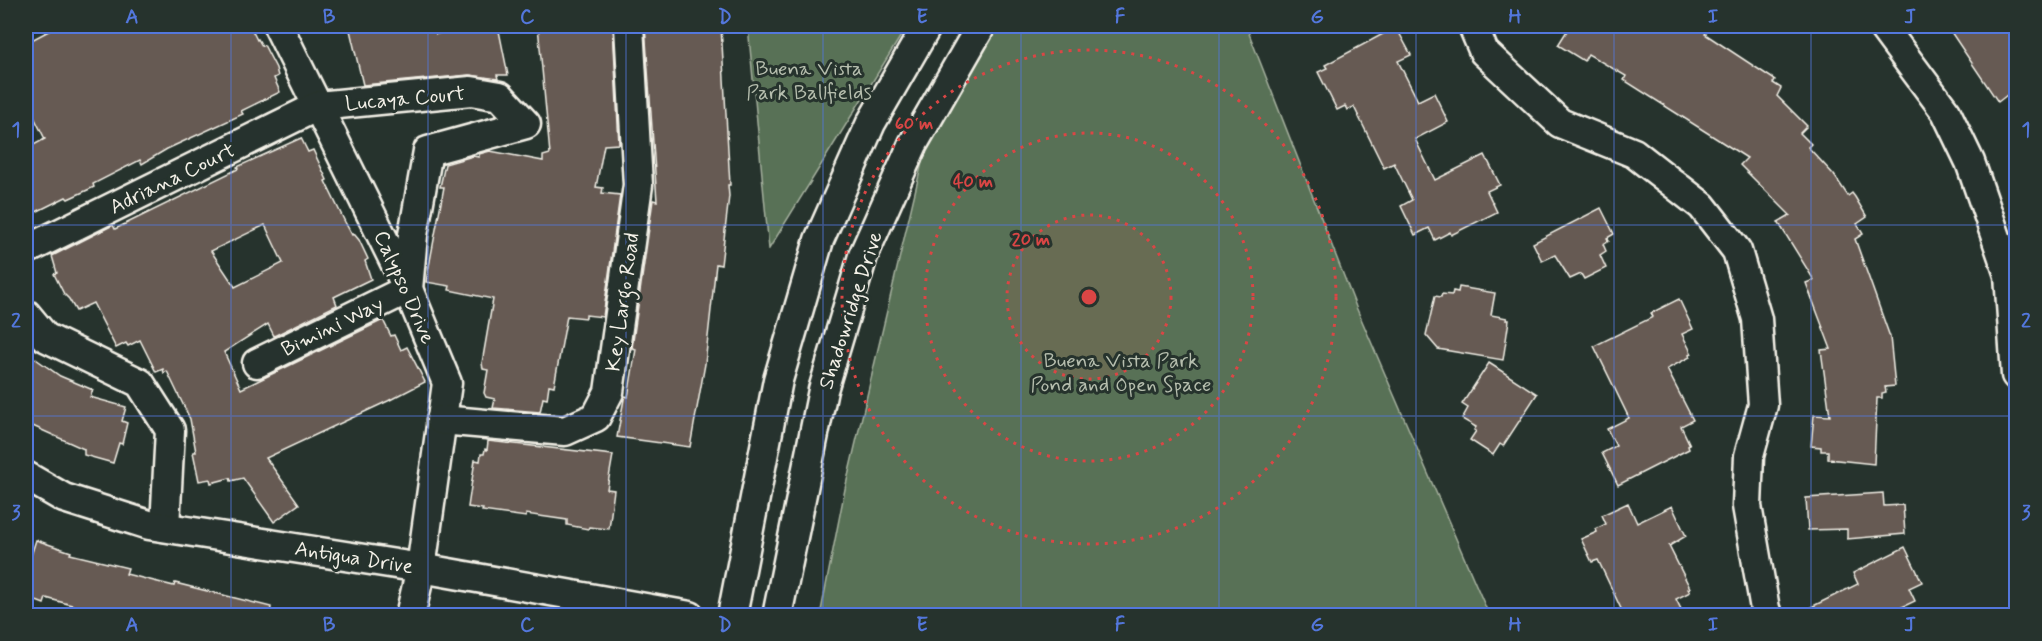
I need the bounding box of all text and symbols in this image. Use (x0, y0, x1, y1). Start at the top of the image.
text: A (125, 4, 139, 31)
text: B (323, 4, 336, 31)
text: C (520, 4, 535, 31)
text: D (718, 4, 732, 31)
text: E (916, 4, 928, 31)
text: F (1115, 4, 1126, 31)
text: G (1310, 4, 1324, 31)
text: H (1508, 4, 1522, 31)
text: I (1708, 4, 1718, 31)
text: J (1904, 4, 1916, 31)
park label: Buena Vista Park Ballfields (746, 55, 872, 107)
street label: Lucaya Court (344, 80, 466, 118)
text: 60 m (895, 112, 933, 136)
text: 1 (12, 117, 20, 144)
text: 1 (2022, 117, 2030, 144)
street label: Adriana Court (105, 136, 240, 221)
text: 40 m (953, 170, 993, 194)
street label: Calypso Drive (367, 226, 442, 349)
street label: Shadowridge Drive (812, 228, 890, 393)
text: 20 m (1012, 228, 1050, 252)
street label: Key Largo Road (599, 231, 649, 374)
centre of rings (1079, 287, 1099, 307)
street label: Bimini Way (277, 290, 388, 364)
text: 2 (11, 308, 21, 335)
text: 2 (2021, 308, 2031, 335)
park label: Buena Vista Park Pond and Open Space (1031, 347, 1211, 399)
text: 3 (11, 500, 21, 527)
text: 3 (2021, 500, 2031, 527)
street label: Antigua Drive (293, 535, 415, 581)
text: A (125, 612, 139, 639)
text: B (323, 612, 336, 639)
text: C (520, 612, 535, 639)
text: D (718, 612, 732, 639)
text: E (916, 612, 928, 639)
text: F (1115, 612, 1126, 639)
text: G (1310, 612, 1324, 639)
text: H (1508, 612, 1522, 639)
text: I (1708, 612, 1718, 639)
text: J (1904, 612, 1916, 639)

